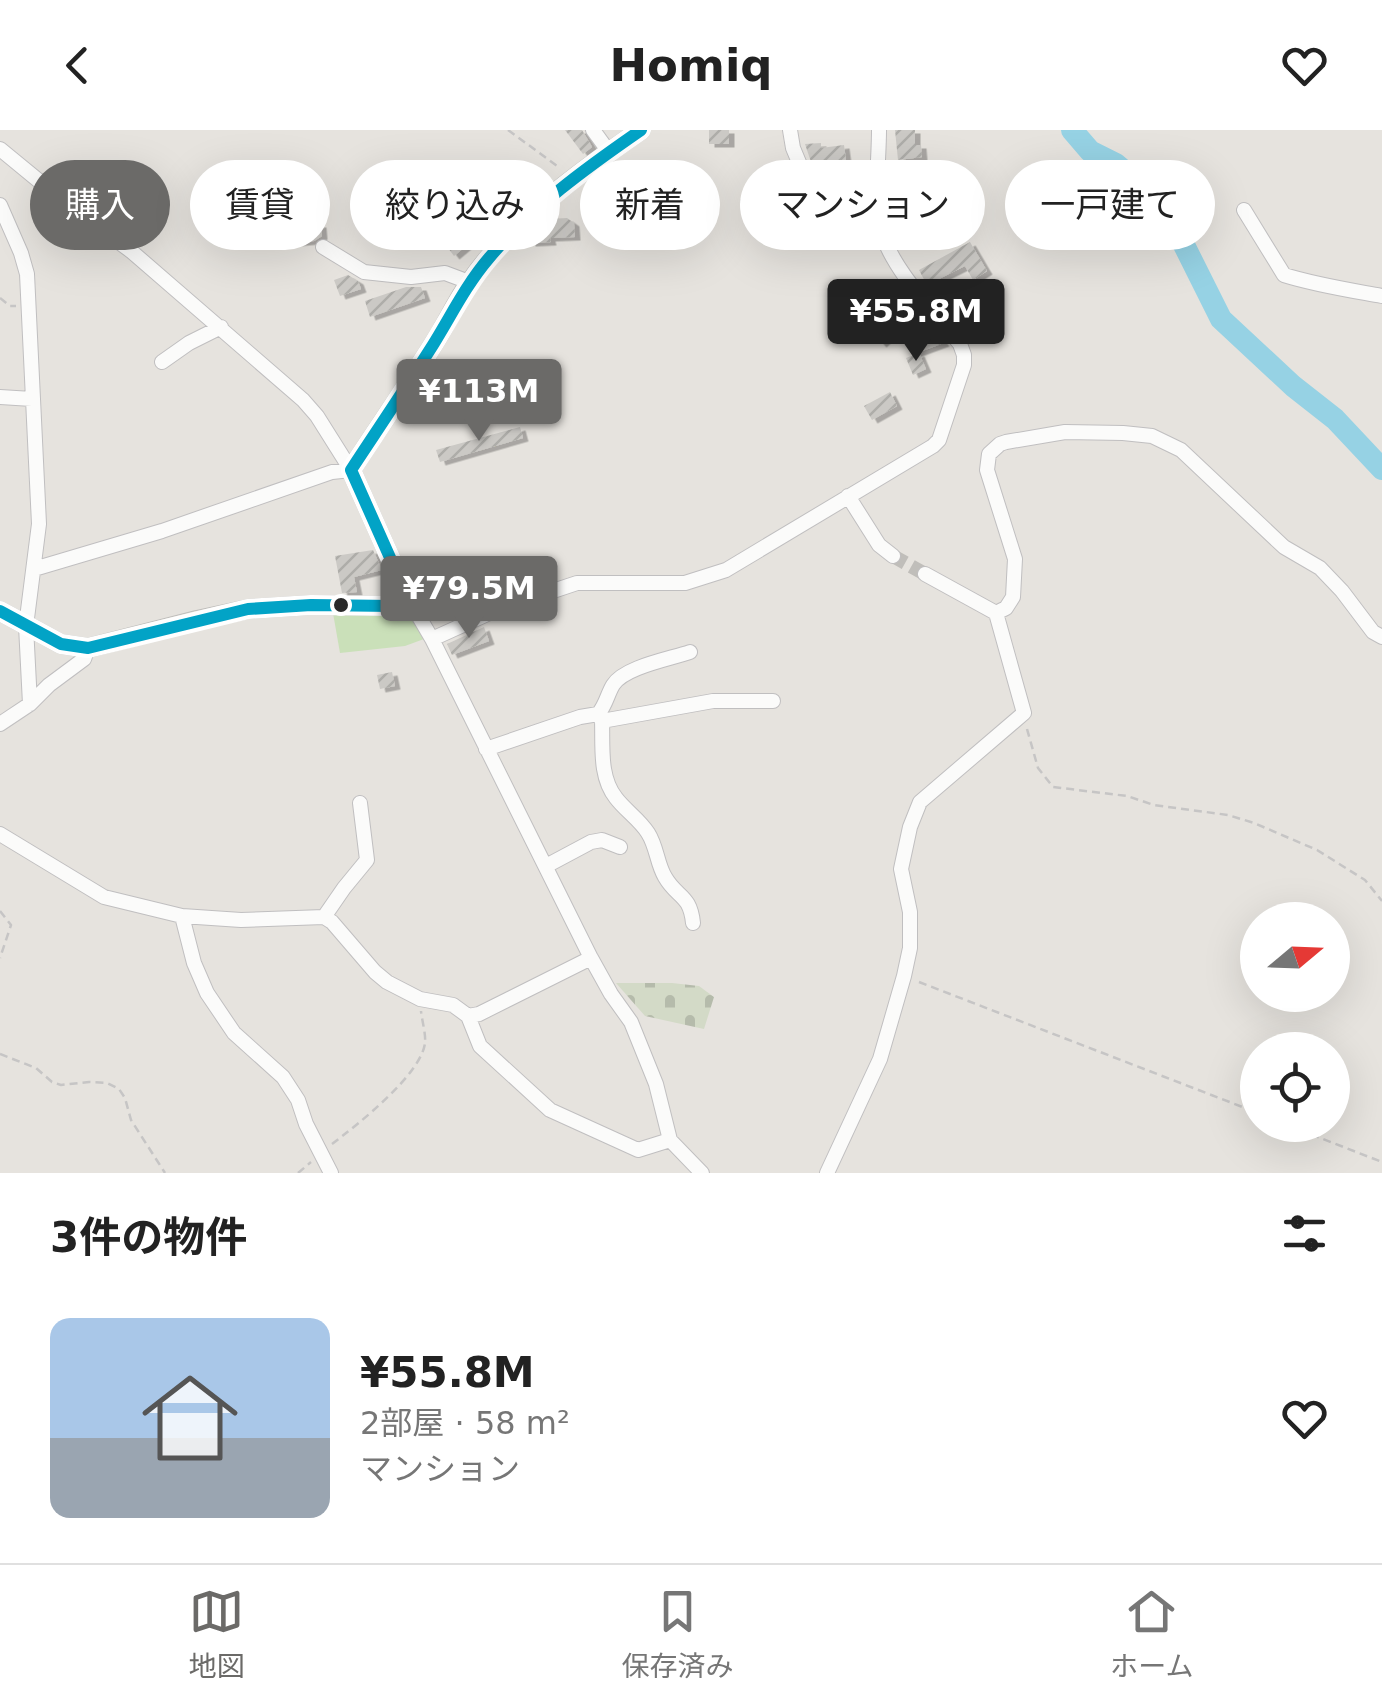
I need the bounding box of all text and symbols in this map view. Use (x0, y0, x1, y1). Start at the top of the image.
icon: back (50, 38, 105, 93)
icon: heart (1277, 38, 1332, 93)
text: Homiq (609, 39, 773, 92)
chip: 購入 (30, 160, 170, 250)
chip: 賃貸 (190, 160, 330, 250)
chip: 絞り込み (350, 160, 560, 250)
chip: 新着 (580, 160, 720, 250)
chip: マンション (740, 160, 985, 250)
chip: 一戸建て (1005, 160, 1215, 250)
pin: ¥55.8M (835, 279, 997, 364)
text: ¥55.8M (849, 292, 983, 330)
pin: ¥113M (409, 359, 549, 444)
text: ¥113M (419, 372, 539, 410)
pin: ¥79.5M (388, 556, 550, 641)
text: ¥79.5M (402, 569, 536, 607)
unlabelled marker (331, 595, 351, 615)
north arrow (1240, 902, 1350, 1012)
map controls (1240, 902, 1350, 1142)
button: locate (1240, 1032, 1350, 1142)
icon: filters (1277, 1206, 1332, 1261)
text: 3件の物件 (50, 1213, 247, 1262)
text: ¥55.8M (360, 1348, 535, 1397)
icon: home (130, 1358, 250, 1478)
icon: heart (1277, 1391, 1332, 1446)
text: 2部屋 · 58 m² (360, 1404, 570, 1442)
text: マンション (360, 1450, 520, 1488)
tab: 地図 (188, 1584, 244, 1684)
tab: 保存済み (621, 1584, 733, 1684)
tab: ホーム (1110, 1584, 1194, 1684)

